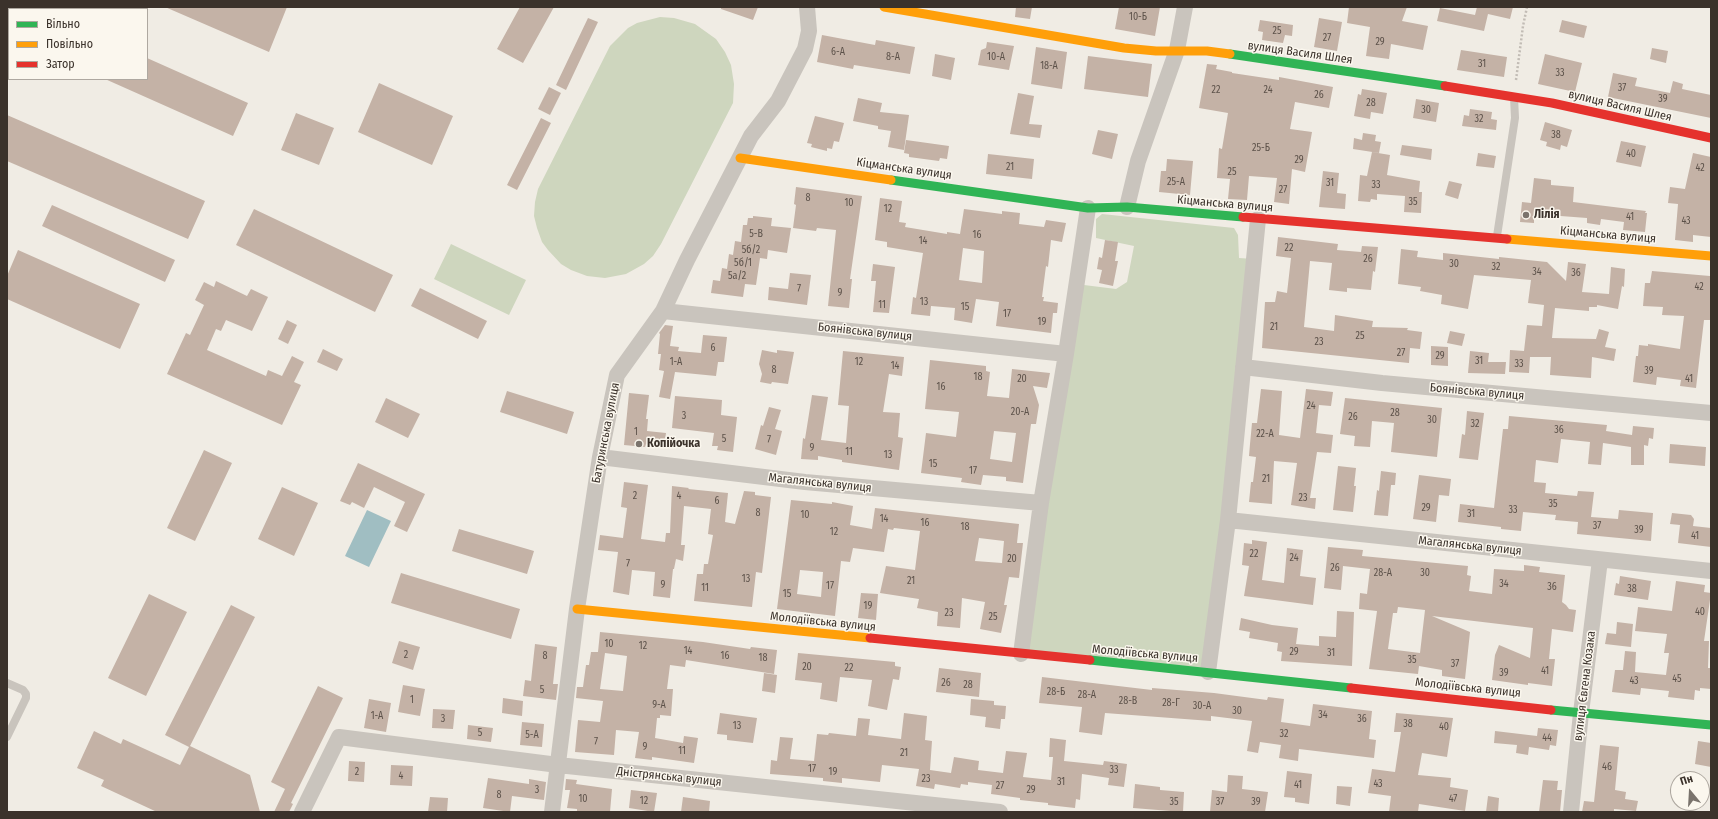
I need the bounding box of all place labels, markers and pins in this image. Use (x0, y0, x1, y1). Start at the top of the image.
place label: Лілія (1534, 208, 1560, 222)
marker: Лілія (1521, 210, 1531, 220)
place label: Копійочка (647, 437, 700, 451)
marker: Копійочка (634, 439, 644, 449)

